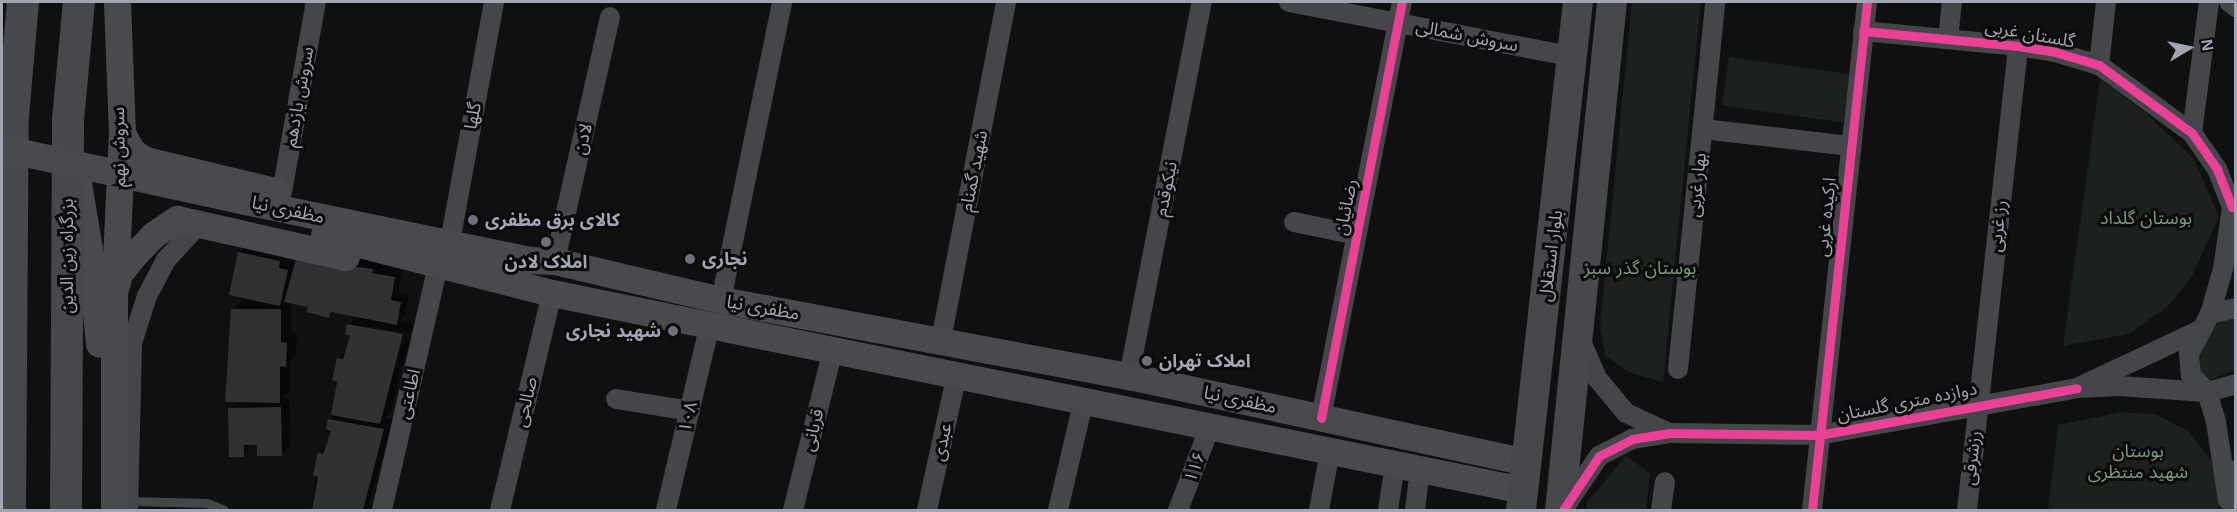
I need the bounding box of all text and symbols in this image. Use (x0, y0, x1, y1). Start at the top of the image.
street label: گلستان غربی (1983, 15, 2077, 53)
street label: سروش شمالی (1414, 16, 1520, 56)
north arrow (2159, 18, 2219, 78)
text: N (2198, 38, 2217, 52)
street label: سروش یازدهم (280, 45, 318, 149)
street label: گلها (460, 101, 486, 131)
street label: سروش نهم (108, 107, 130, 187)
street label: لادن (569, 121, 597, 157)
street label: شهید گمنام (956, 128, 992, 214)
street label: بهار غربی (1683, 152, 1711, 218)
street label: نیکوقدم (1150, 160, 1182, 218)
street label: ارکیده غربی (1811, 176, 1841, 258)
street label: رضائیان (1330, 177, 1362, 237)
street label: مظفری نیا (250, 192, 326, 228)
street label: بزرگراه زین الدین (56, 198, 78, 314)
street label: رز غربی (1985, 199, 2011, 253)
park label: بوستان گلداد (2100, 207, 2192, 229)
place label: کالای برق مظفری (485, 209, 620, 231)
street label: بلوار استقلال (1535, 209, 1567, 303)
marker: کالای برق مظفری (466, 213, 480, 227)
marker: املاک لادن (539, 235, 553, 249)
place label: نجاری (702, 248, 747, 270)
place label: املاک لادن (504, 251, 588, 273)
marker: نجاری (683, 252, 697, 266)
park label: بوستان گذر سبز (1584, 257, 1696, 279)
street label: مظفری نیا (725, 291, 801, 325)
place label: شهید نجاری (566, 320, 661, 342)
marker: شهید نجاری (666, 324, 680, 338)
place label: املاک تهران (1159, 350, 1251, 372)
marker: املاک تهران (1140, 354, 1154, 368)
street label: اطاعتی (393, 367, 425, 421)
street label: صالحی (510, 375, 542, 429)
street label: دوازده متری گلستان (1835, 378, 1979, 426)
street label: مظفری نیا (1202, 382, 1278, 418)
street label: ۱۰۸ (674, 400, 702, 434)
street label: قربانی (797, 407, 829, 453)
street label: عبدی (927, 421, 957, 463)
street label: رزشرقی (1958, 430, 1986, 486)
park label: بوستان شهید منتظری (2088, 441, 2188, 484)
street label: ۱۱۶ (1179, 449, 1211, 485)

